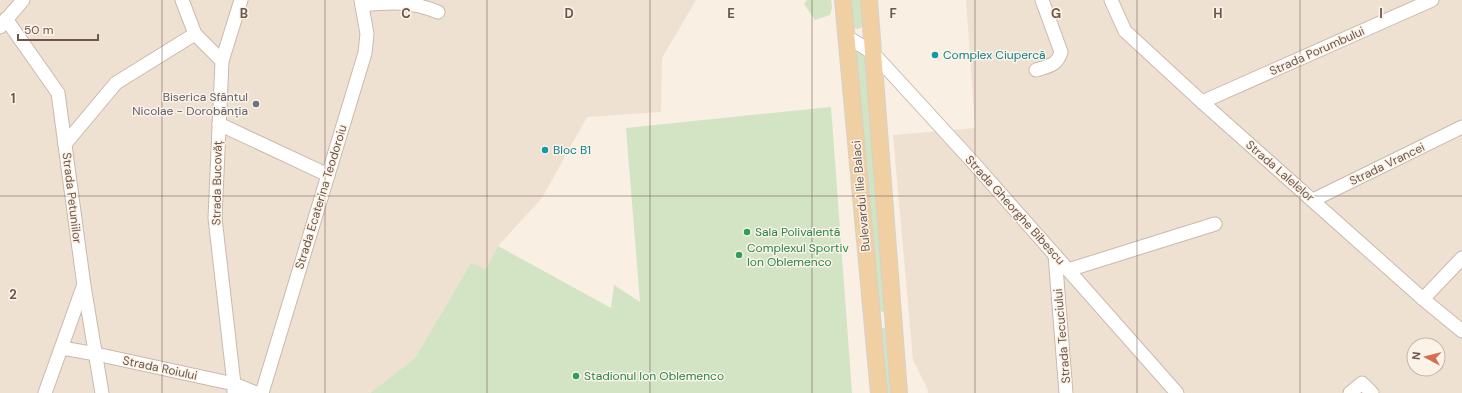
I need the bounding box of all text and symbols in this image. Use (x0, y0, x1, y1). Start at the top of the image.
text: B (240, 5, 248, 22)
text: C (401, 5, 411, 22)
text: D (564, 5, 574, 22)
text: E (727, 5, 735, 22)
text: F (889, 5, 897, 22)
text: G (1051, 5, 1061, 22)
text: H (1213, 5, 1223, 22)
text: I (1379, 5, 1383, 22)
scale bar (18, 16, 98, 42)
text: 50 m (24, 22, 53, 38)
street label: Strada Porumbului (1267, 23, 1367, 79)
place label: Complex Ciupercă (943, 47, 1046, 63)
marker: Complex Ciupercă (930, 50, 940, 60)
place label: Biserica Sfântul Nicolae - Dorobănția (132, 89, 248, 119)
text: 1 (11, 90, 15, 107)
marker: Biserica Sfântul Nicolae - Dorobănția (251, 99, 261, 109)
street label: Strada Ecaterina Teodoroiu (291, 123, 351, 271)
street label: Strada Lalelelor (1242, 137, 1318, 206)
street label: Strada Vrancei (1347, 139, 1427, 189)
street label: Strada Bucovăț (208, 140, 226, 226)
street label: Bulevardul Ilie Balaci (848, 140, 874, 252)
place label: Bloc B1 (553, 142, 591, 158)
marker: Bloc B1 (540, 145, 550, 155)
street label: Strada Petuniilor (58, 152, 86, 245)
street label: Strada Gheorghe Bibescu (962, 152, 1069, 268)
place label: Sala Polivalentă (755, 224, 840, 240)
marker: Sala Polivalentă (742, 227, 752, 237)
place label: Complexul Sportiv Ion Oblemenco (747, 240, 849, 270)
marker: Complexul Sportiv Ion Oblemenco (734, 250, 744, 260)
text: 2 (9, 286, 17, 303)
street label: Strada Tecuciului (1050, 288, 1074, 384)
north arrow (1406, 337, 1446, 377)
text: N (1409, 351, 1424, 361)
street label: Strada Roiului (121, 352, 199, 384)
place label: Stadionul Ion Oblemenco (584, 368, 724, 384)
marker: Stadionul Ion Oblemenco (571, 371, 581, 381)

